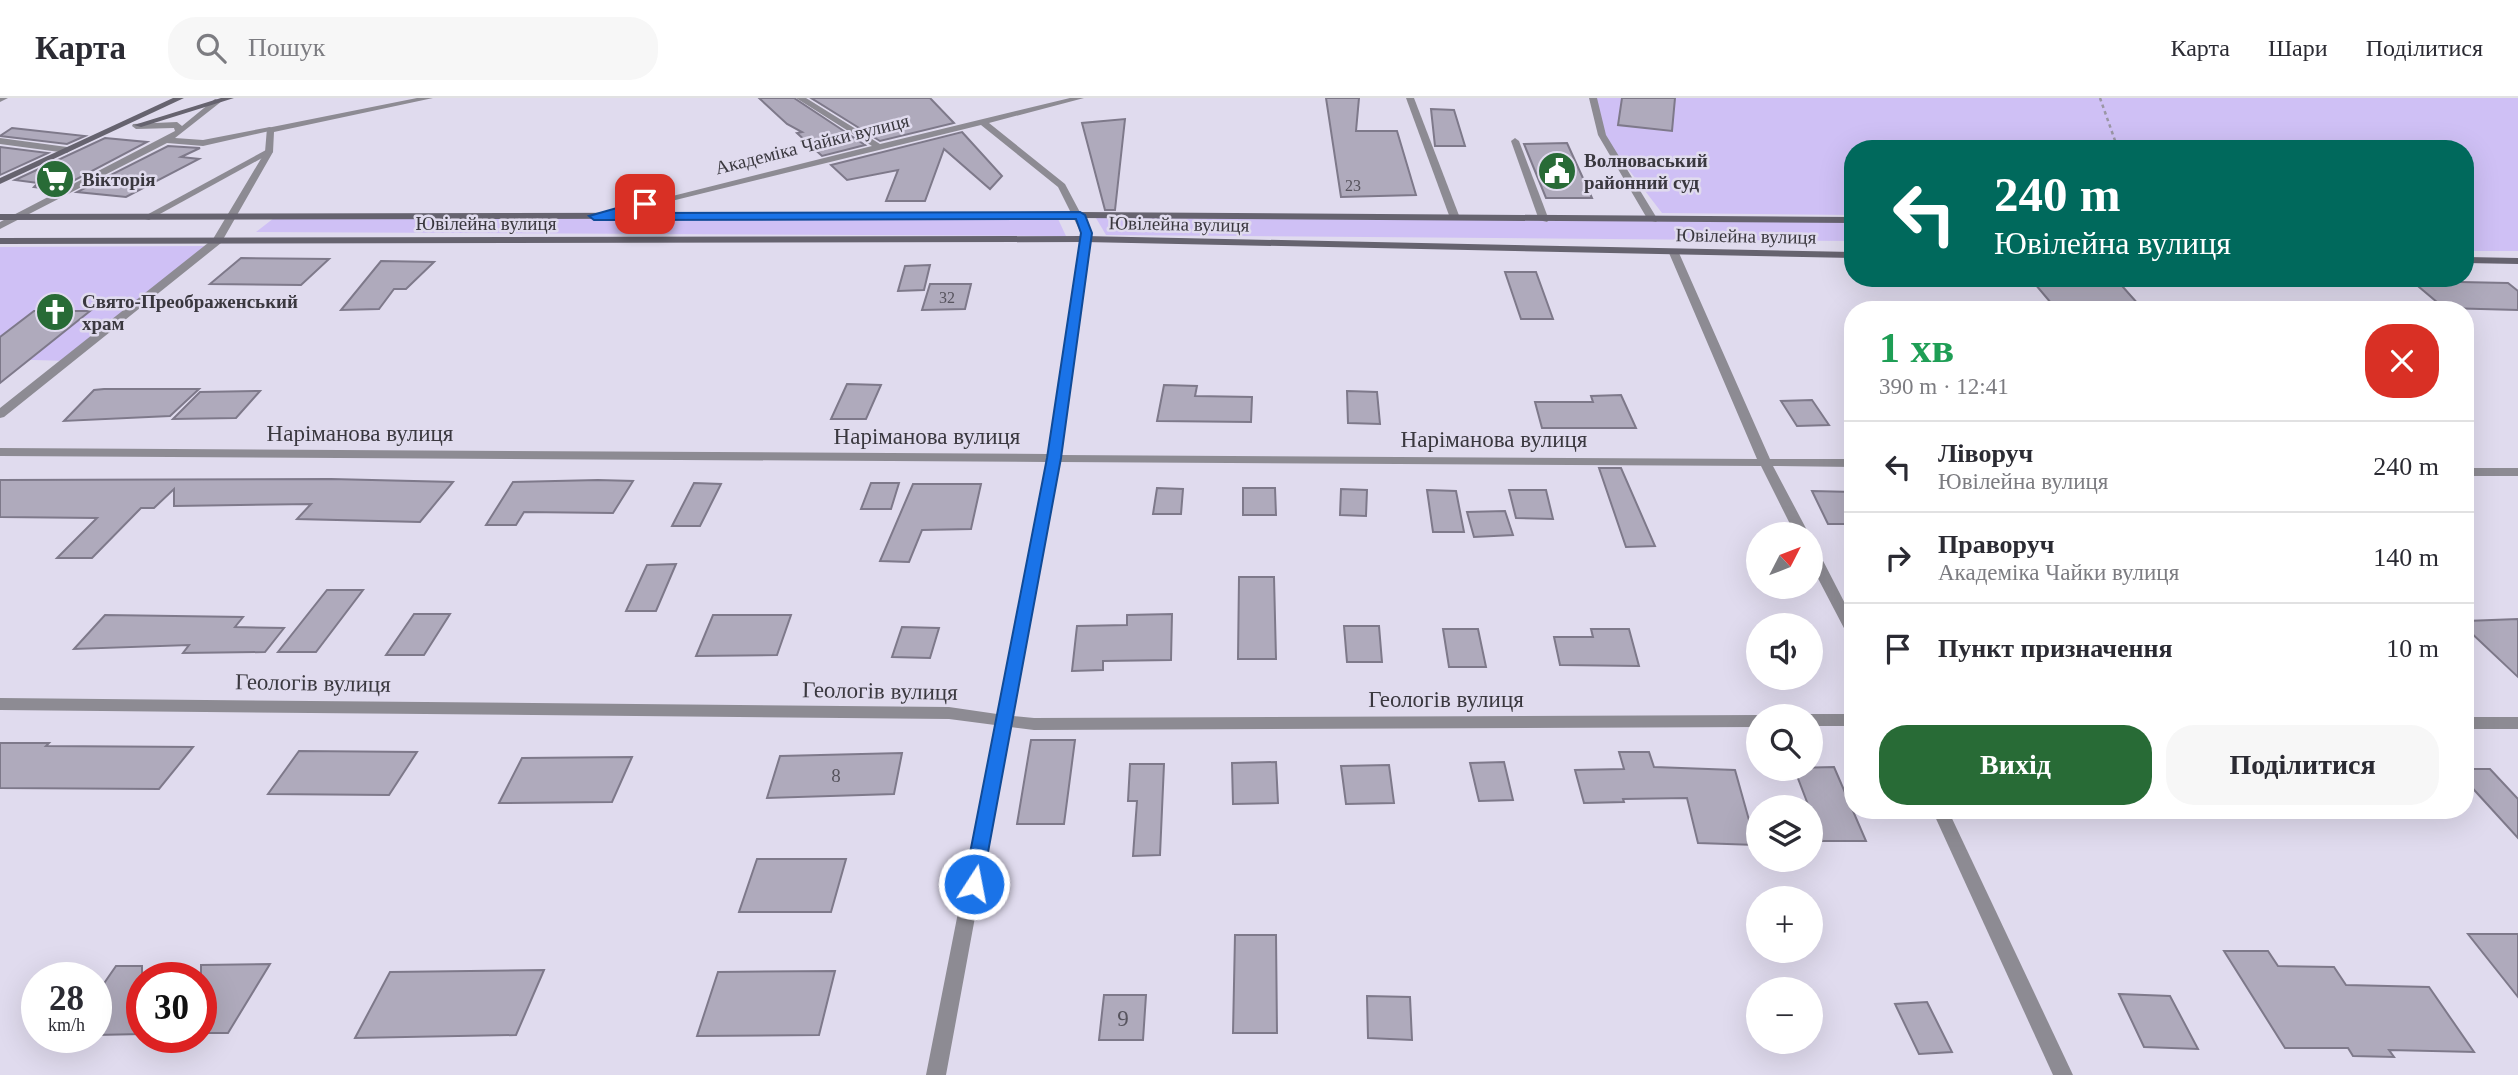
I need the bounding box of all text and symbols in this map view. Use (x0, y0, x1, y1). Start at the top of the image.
search box (168, 17, 658, 80)
icon: search (192, 29, 230, 67)
text: Карта (35, 30, 126, 66)
text: Пошук (248, 33, 325, 62)
text: Карта (2170, 35, 2230, 61)
text: Шари (2268, 35, 2328, 61)
text: Поділитися (2366, 35, 2483, 61)
street label: Академіка Чайки вулиця (713, 110, 911, 178)
public building icon: Волноваський районний суд (1536, 150, 1578, 192)
place label: Волноваський районний суд (1584, 150, 1708, 193)
supermarket icon: Вікторія (34, 158, 76, 200)
text: 240 m (1994, 167, 2121, 222)
icon: left (1879, 168, 1970, 259)
place label: Вікторія (82, 169, 156, 190)
pin (615, 174, 675, 234)
house number: 23 (1345, 177, 1361, 194)
icon: arrive (626, 185, 664, 223)
street label: Ювілейна вулиця (1108, 212, 1250, 236)
street label: Ювілейна вулиця (416, 213, 557, 234)
street label: Ювілейна вулиця (1675, 224, 1817, 248)
text: Ювілейна вулиця (1994, 225, 2231, 261)
house number: 32 (939, 289, 955, 306)
church icon: Свято-Преображенський храм (34, 291, 76, 333)
place label: Свято-Преображенський храм (82, 291, 298, 334)
button: close (2365, 324, 2439, 398)
text: 1 хв (1879, 325, 1954, 371)
text: 390 m · 12:41 (1879, 374, 2009, 399)
street label: Наріманова вулиця (267, 421, 454, 446)
street label: Наріманова вулиця (834, 424, 1021, 449)
street label: Наріманова вулиця (1401, 427, 1588, 452)
text: Ліворуч (1938, 439, 2033, 468)
icon: left (1879, 448, 1917, 486)
text: 240 m (2373, 452, 2439, 481)
text: Ювілейна вулиця (1938, 469, 2108, 494)
north arrow (1746, 522, 1824, 598)
map controls (1746, 522, 1823, 1054)
text: Праворуч (1938, 530, 2054, 559)
icon: right (1879, 539, 1917, 577)
text: 140 m (2373, 543, 2439, 572)
text: Академіка Чайки вулиця (1938, 560, 2179, 585)
button: sound (1746, 613, 1823, 690)
icon: arrive (1879, 630, 1917, 668)
text: Пункт призначення (1938, 634, 2173, 663)
text: 10 m (2386, 634, 2439, 663)
street label: Геологів вулиця (235, 669, 391, 697)
street label: Геологів вулиця (802, 677, 958, 705)
street label: Геологів вулиця (1368, 687, 1524, 712)
button: search (1746, 704, 1823, 781)
button: Вихід (1879, 725, 2152, 805)
button: Поділитися (2166, 725, 2439, 805)
house number: 8 (831, 765, 841, 786)
button: layers (1746, 795, 1823, 872)
position arrow (937, 847, 1011, 921)
button: + (1746, 886, 1823, 963)
speed limit sign: 30 (126, 962, 217, 1053)
button: − (1746, 977, 1823, 1054)
text: 28 (49, 979, 84, 1018)
house number: 9 (1117, 1006, 1129, 1031)
text: km/h (48, 1015, 85, 1035)

